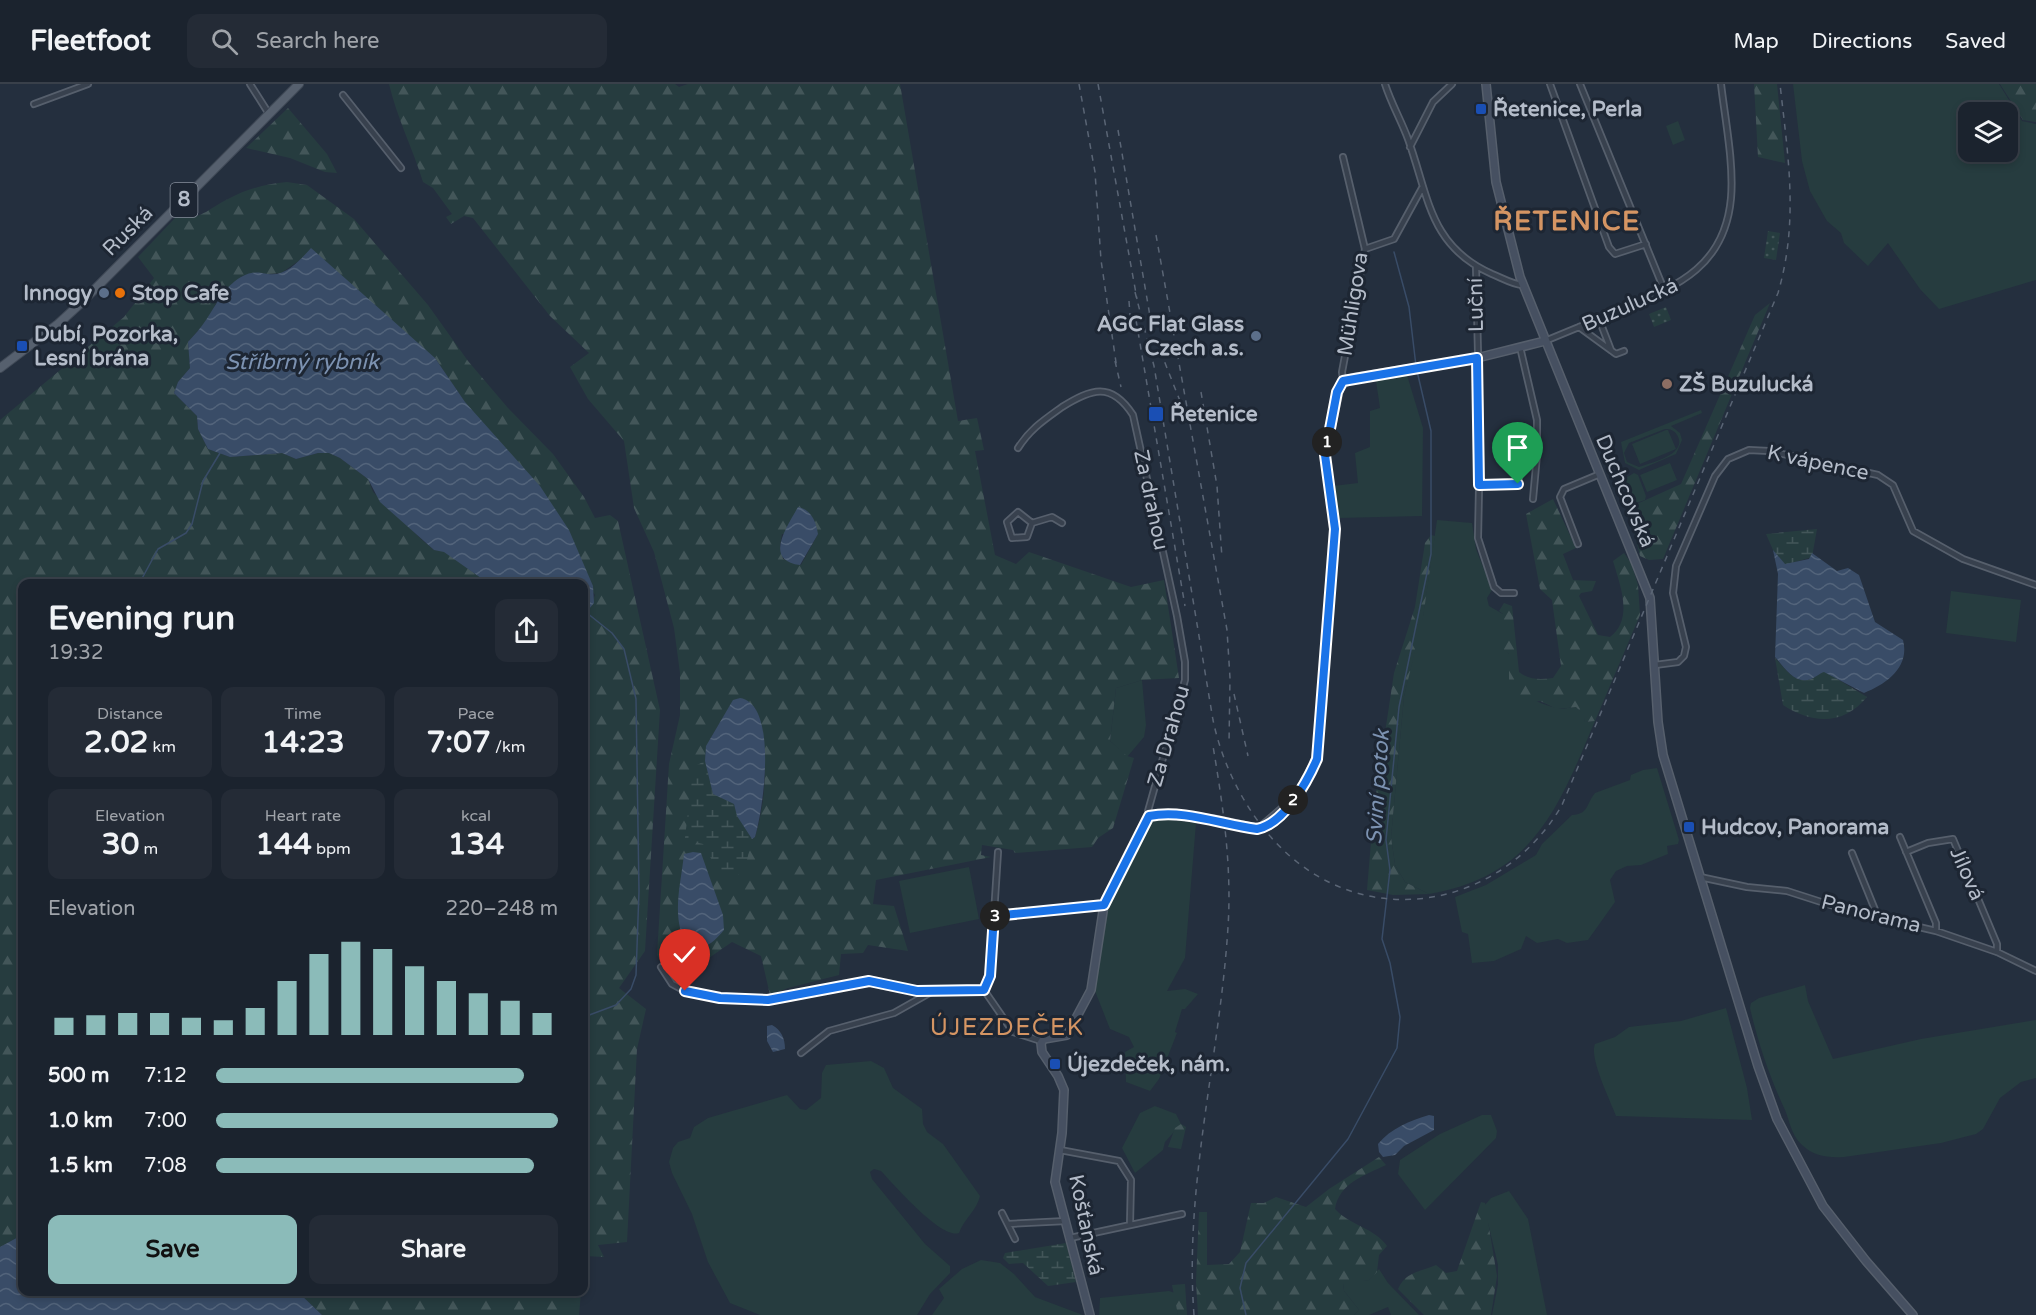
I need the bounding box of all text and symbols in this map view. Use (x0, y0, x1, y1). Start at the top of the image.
search box (187, 14, 607, 68)
text: Fleetfoot (30, 24, 151, 58)
icon: search (208, 25, 241, 58)
text: Search here (256, 28, 379, 54)
text: Map (1733, 29, 1779, 54)
text: Directions (1812, 29, 1912, 54)
text: Saved (1945, 29, 2006, 54)
place label: Řetenice, Perla (1493, 97, 1642, 122)
marker: Řetenice, Perla (1474, 102, 1488, 116)
map controls (1958, 102, 2018, 162)
button: layers (1958, 102, 2018, 162)
road number: 8 (170, 183, 198, 217)
street label: Ruská (98, 201, 158, 261)
district label: ŘETENICE (1493, 205, 1641, 238)
street label: Mühligova (1332, 250, 1374, 358)
street label: Buzulucká (1578, 273, 1682, 337)
street label: Luční (1463, 278, 1489, 332)
place label: Innogy (23, 281, 93, 306)
place label: Stop Cafe (132, 281, 229, 306)
marker: Innogy (97, 286, 111, 300)
marker: Stop Cafe (113, 286, 127, 300)
place label: AGC Flat Glass Czech a.s. (1097, 312, 1244, 361)
place label: Dubí, Pozorka, Lesní brána (34, 322, 178, 371)
marker: AGC Flat Glass Czech a.s. (1249, 329, 1263, 343)
marker: Dubí, Pozorka, Lesní brána (15, 339, 29, 353)
water label: Stříbrný rybník (225, 349, 381, 375)
place label: ZŠ Buzulucká (1679, 371, 1813, 397)
marker: ZŠ Buzulucká (1660, 377, 1674, 391)
place label: Řetenice (1170, 402, 1258, 427)
marker: Řetenice (1147, 405, 1165, 423)
pin (1492, 422, 1543, 484)
pin: 1 (1312, 427, 1342, 457)
icon: arrive (1501, 431, 1534, 464)
street label: Duchcovská (1590, 431, 1660, 551)
text: 1 (1322, 432, 1332, 452)
street label: K vápence (1765, 440, 1871, 486)
street label: Za drahou (1128, 447, 1174, 553)
text: Evening run (48, 599, 235, 638)
button: share (495, 599, 558, 662)
text: 19:32 (48, 641, 103, 665)
street label: Za Drahou (1143, 682, 1195, 790)
text: Distance (97, 704, 163, 724)
text: Time (284, 704, 322, 724)
text: Pace (458, 704, 494, 724)
text: 2.02 (84, 724, 148, 761)
text: 14:23 (261, 724, 345, 761)
text: 7:07 (427, 724, 491, 761)
water label: Sviní potok (1361, 727, 1395, 845)
text: km (148, 737, 176, 757)
text: /km (491, 737, 525, 757)
pin: 2 (1278, 785, 1308, 815)
text: 2 (1288, 790, 1298, 810)
text: Elevation (95, 806, 165, 826)
text: Heart rate (265, 806, 341, 826)
text: kcal (461, 806, 491, 826)
place label: Hudcov, Panorama (1701, 815, 1889, 840)
marker: Hudcov, Panorama (1682, 820, 1696, 834)
text: 30 (102, 826, 139, 863)
text: 144 (255, 826, 312, 863)
text: 134 (448, 826, 504, 863)
text: m (139, 839, 158, 859)
text: bpm (312, 839, 351, 859)
street label: Jílová (1944, 843, 1990, 905)
street label: Panorama (1819, 890, 1923, 938)
text: Elevation (48, 897, 135, 921)
text: 220–248 m (445, 897, 558, 921)
pin: 3 (980, 901, 1010, 931)
text: 3 (990, 906, 1000, 926)
pin (659, 929, 710, 991)
icon: check (668, 938, 701, 971)
district label: ÚJEZDEČEK (930, 1012, 1084, 1042)
place label: Újezdeček, nám. (1067, 1051, 1230, 1077)
marker: Újezdeček, nám. (1048, 1057, 1062, 1071)
text: 500 m (48, 1064, 109, 1088)
text: 7:12 (144, 1064, 187, 1088)
text: 1.0 km (48, 1109, 113, 1133)
text: 7:00 (144, 1109, 187, 1133)
text: 1.5 km (48, 1154, 113, 1178)
text: 7:08 (144, 1154, 187, 1178)
street label: Košťanská (1063, 1172, 1109, 1278)
button: Save (48, 1215, 297, 1284)
button: Share (309, 1215, 558, 1284)

